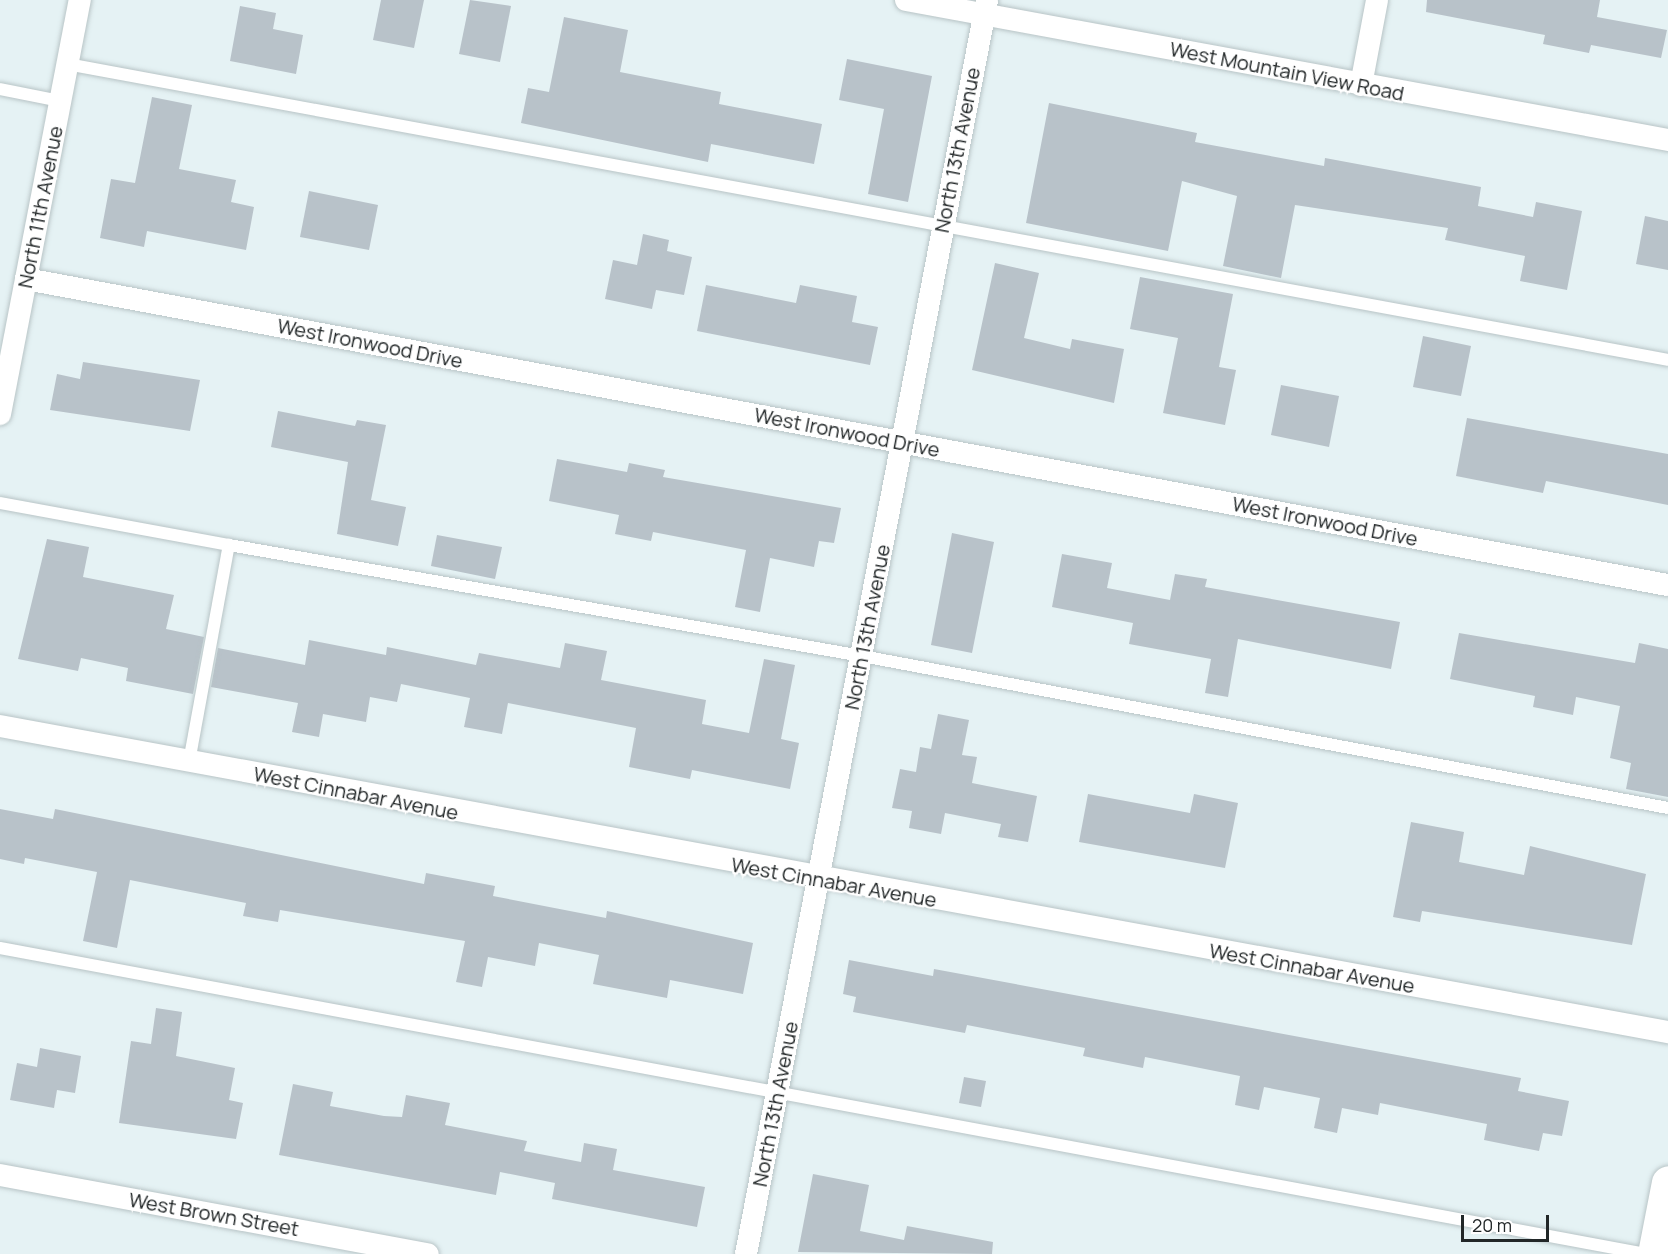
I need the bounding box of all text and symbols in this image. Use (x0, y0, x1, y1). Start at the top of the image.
street label: West Mountain View Road (1168, 36, 1406, 106)
street label: North 13th Avenue (929, 65, 985, 235)
street label: North 11th Avenue (13, 124, 67, 290)
street label: West Ironwood Drive (275, 313, 465, 373)
street label: West Ironwood Drive (752, 402, 942, 462)
street label: West Ironwood Drive (1230, 491, 1420, 551)
street label: North 13th Avenue (839, 542, 895, 712)
street label: West Cinnabar Avenue (252, 761, 460, 825)
street label: West Cinnabar Avenue (729, 852, 939, 912)
street label: West Cinnabar Avenue (1207, 938, 1417, 998)
street label: North 13th Avenue (747, 1019, 803, 1189)
street label: West Brown Street (127, 1187, 301, 1241)
scale bar (1464, 1203, 1552, 1241)
text: 20 m (1472, 1213, 1512, 1237)

